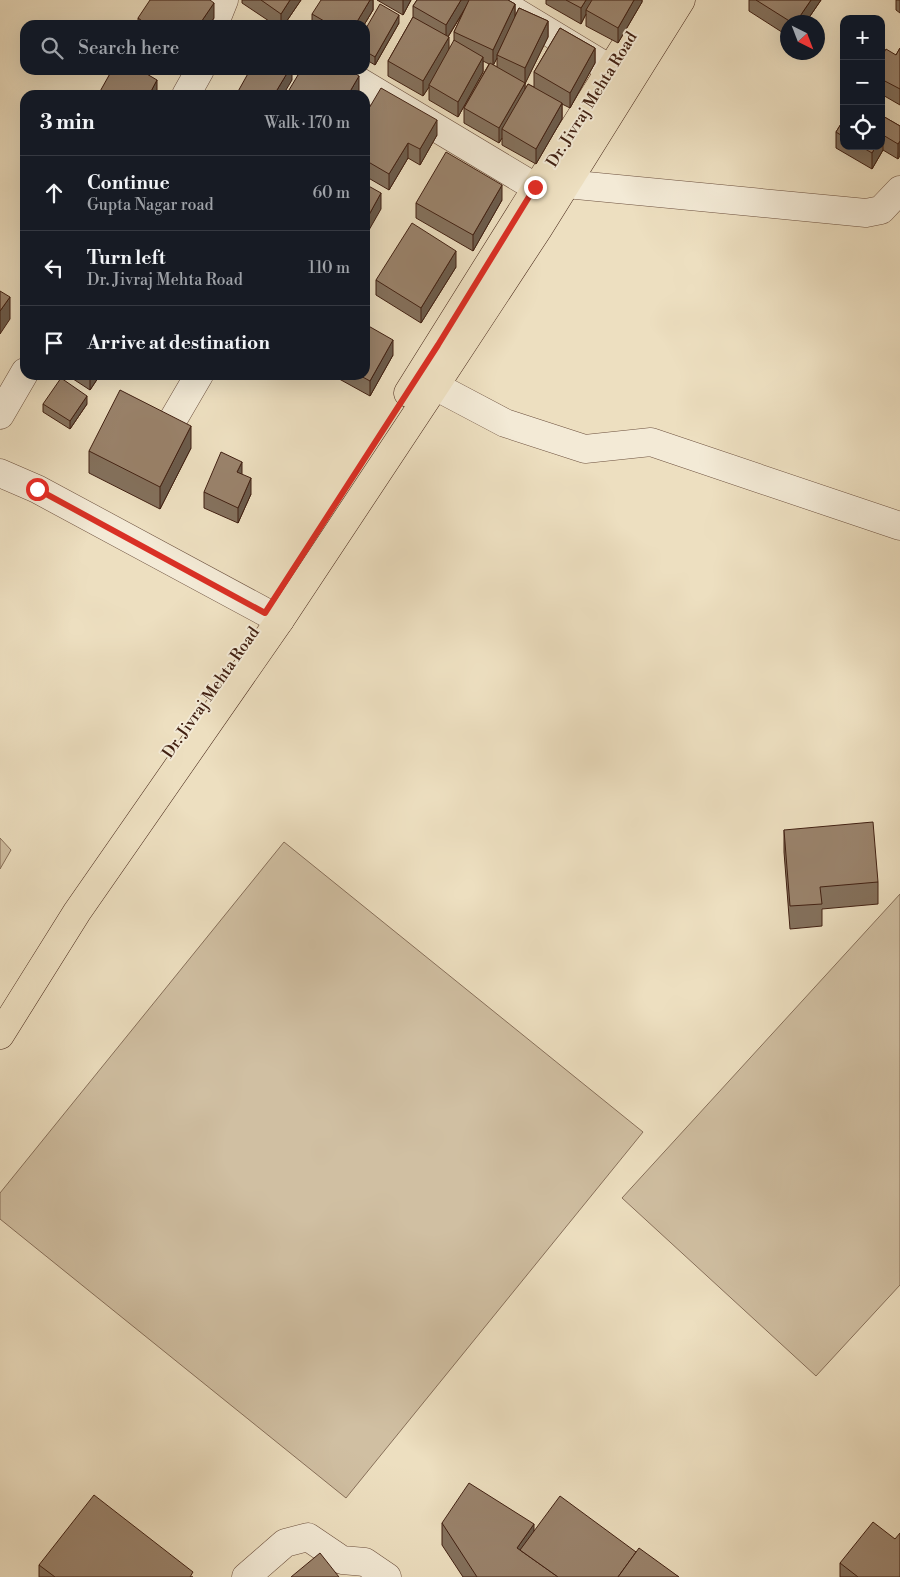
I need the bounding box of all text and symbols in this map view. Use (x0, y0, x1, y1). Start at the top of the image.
north arrow (780, 15, 825, 60)
map controls (840, 15, 885, 150)
button: + (840, 15, 885, 60)
search box (20, 20, 370, 75)
street label: Dr. Jivraj Mehta Road (542, 28, 642, 171)
icon: search (38, 34, 66, 62)
text: Search here (78, 36, 179, 60)
button: − (840, 60, 885, 105)
button: locate (840, 105, 885, 150)
text: 3 min (40, 110, 95, 136)
text: Walk · 170 m (264, 113, 350, 133)
text: Continue (87, 171, 170, 195)
route end (524, 176, 547, 199)
icon: ahead (40, 179, 68, 207)
text: 60 m (312, 183, 350, 203)
text: Gupta Nagar road (87, 195, 214, 215)
text: Turn left (87, 246, 166, 270)
icon: left (40, 254, 68, 282)
text: 110 m (308, 258, 350, 278)
text: Dr. Jivraj Mehta Road (87, 270, 243, 290)
icon: arrive (40, 329, 68, 357)
text: Arrive at destination (87, 331, 270, 355)
route start (26, 478, 49, 501)
street label: Dr. Jivraj Mehta Road (158, 623, 264, 762)

